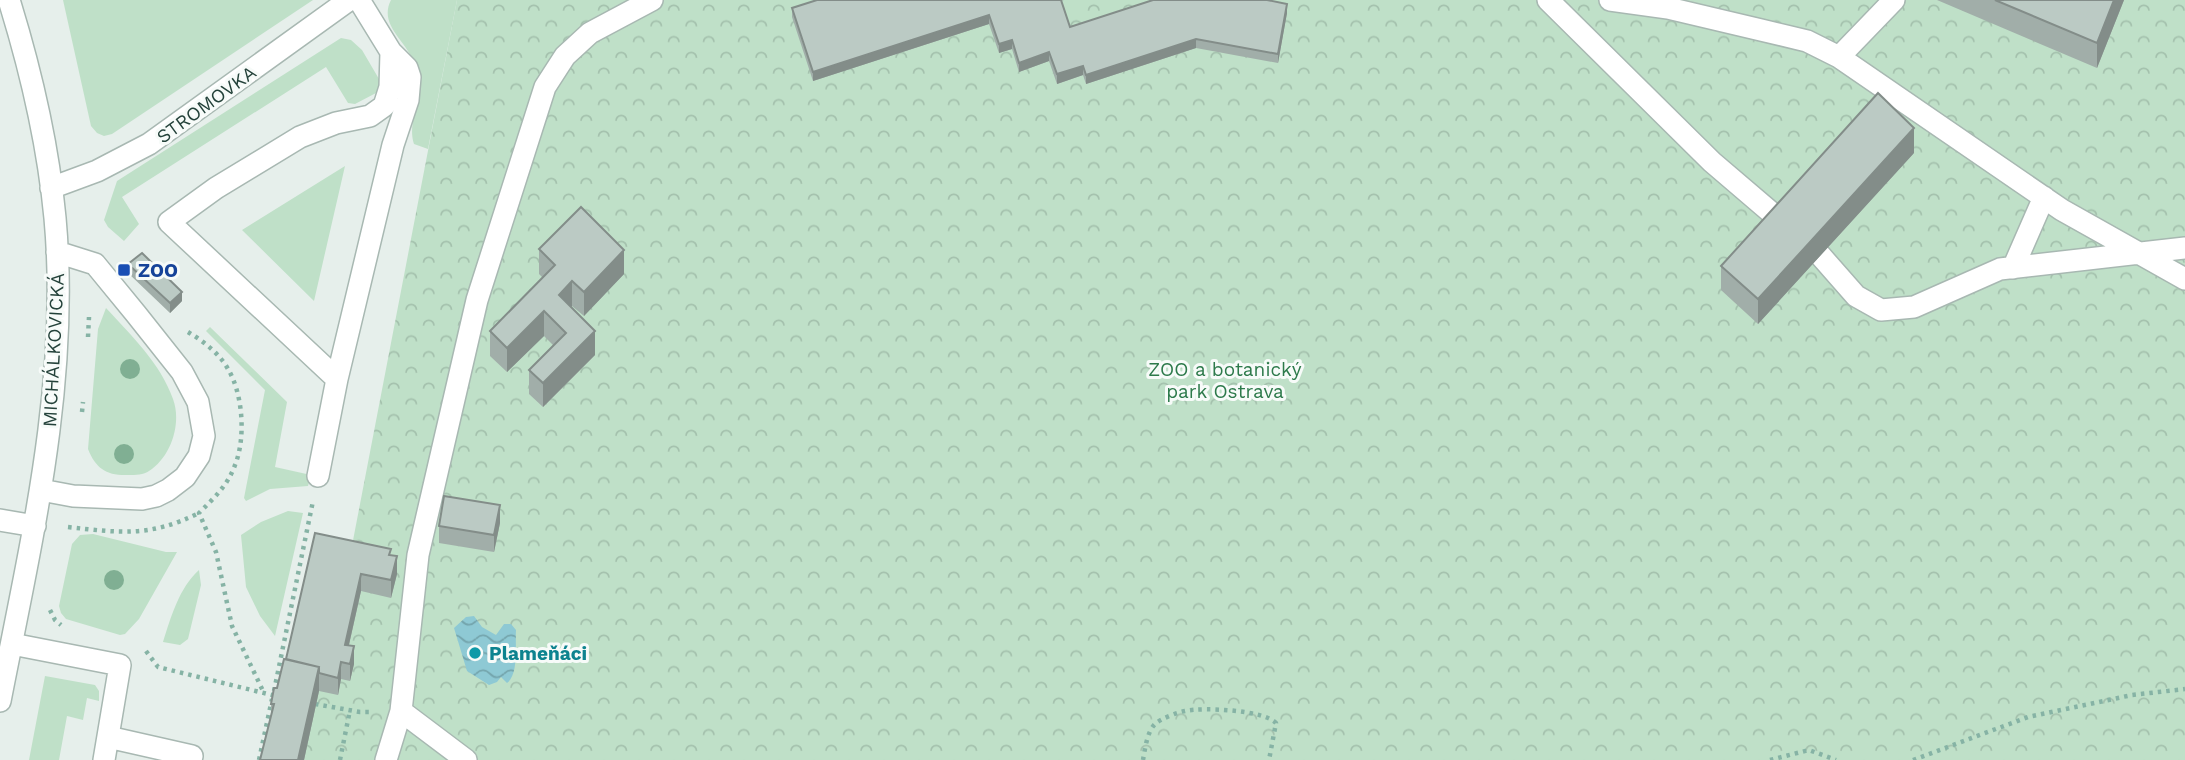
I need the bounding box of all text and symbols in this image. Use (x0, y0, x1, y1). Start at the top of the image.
street label: STROMOVKA (152, 60, 261, 148)
place label: ZOO (138, 259, 178, 282)
marker: ZOO (116, 262, 132, 278)
street label: MICHÁLKOVICKÁ (38, 272, 69, 428)
park label: ZOO a botanický park Ostrava (1148, 358, 1302, 403)
place label: Plameňáci (489, 642, 587, 665)
marker: Plameňáci (467, 645, 483, 661)

